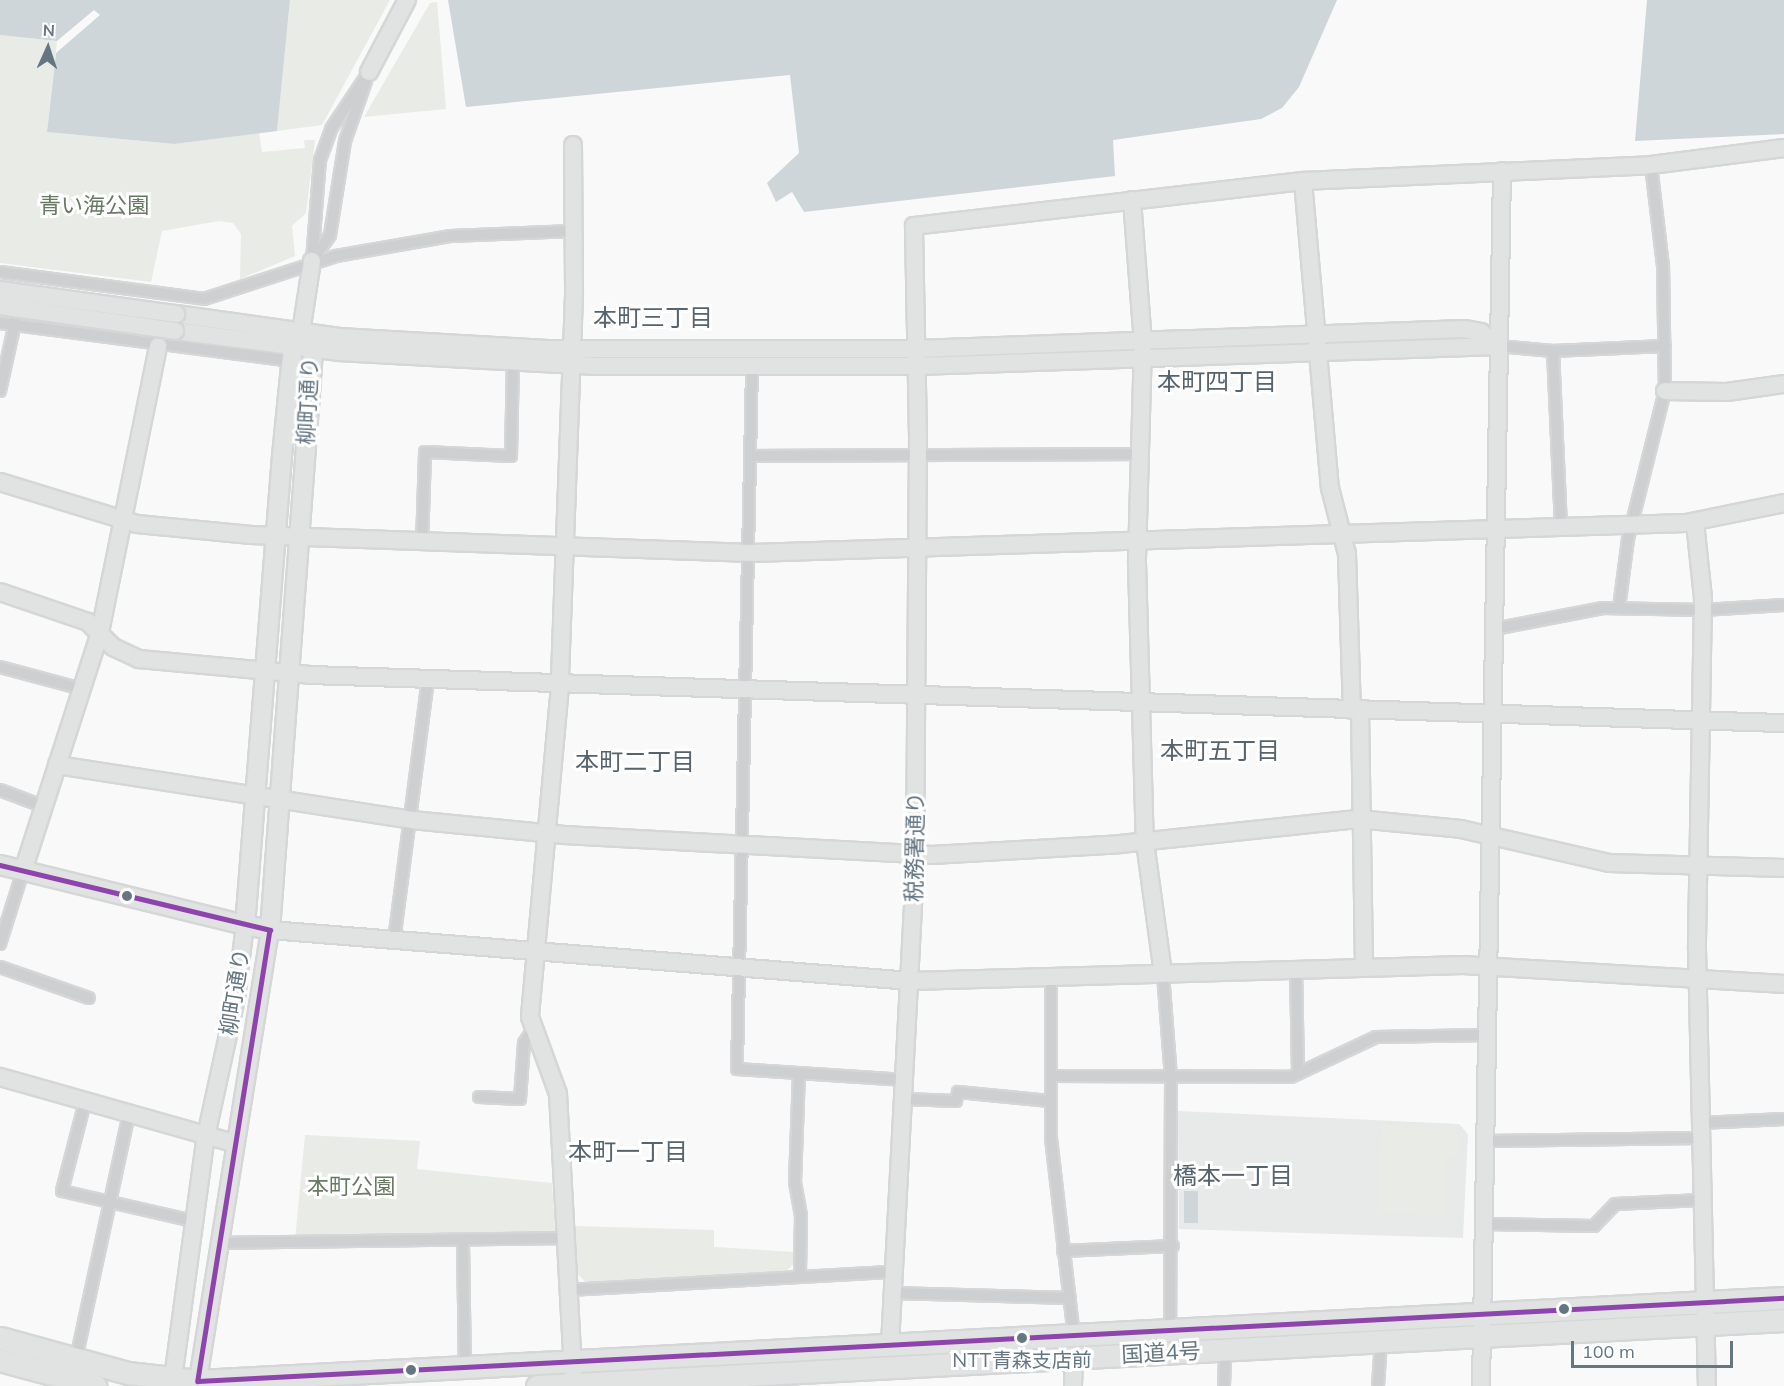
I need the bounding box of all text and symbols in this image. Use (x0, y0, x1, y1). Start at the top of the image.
north arrow (18, 18, 78, 78)
text: N (42, 20, 56, 40)
park label: 青い海公園 (39, 193, 149, 219)
district label: 本町三丁目 (593, 304, 713, 332)
street label: 柳町通り (293, 356, 323, 446)
district label: 本町四丁目 (1157, 368, 1277, 396)
district label: 本町五丁目 (1160, 737, 1280, 765)
district label: 本町二丁目 (575, 748, 695, 776)
street label: 税務署通り (901, 792, 929, 902)
unlabelled marker (121, 890, 133, 902)
street label: 柳町通り (215, 946, 255, 1038)
district label: 本町一丁目 (568, 1138, 688, 1166)
district label: 橋本一丁目 (1173, 1162, 1293, 1190)
park label: 本町公園 (307, 1174, 395, 1200)
unlabelled marker (1558, 1303, 1570, 1315)
scale bar (1574, 1329, 1736, 1367)
marker: NTT青森支店前 (1016, 1332, 1028, 1344)
street label: 国道4号 (1121, 1338, 1201, 1368)
text: 100 m (1582, 1340, 1635, 1363)
place label: NTT青森支店前 (952, 1347, 1092, 1371)
unlabelled marker (405, 1364, 417, 1376)

